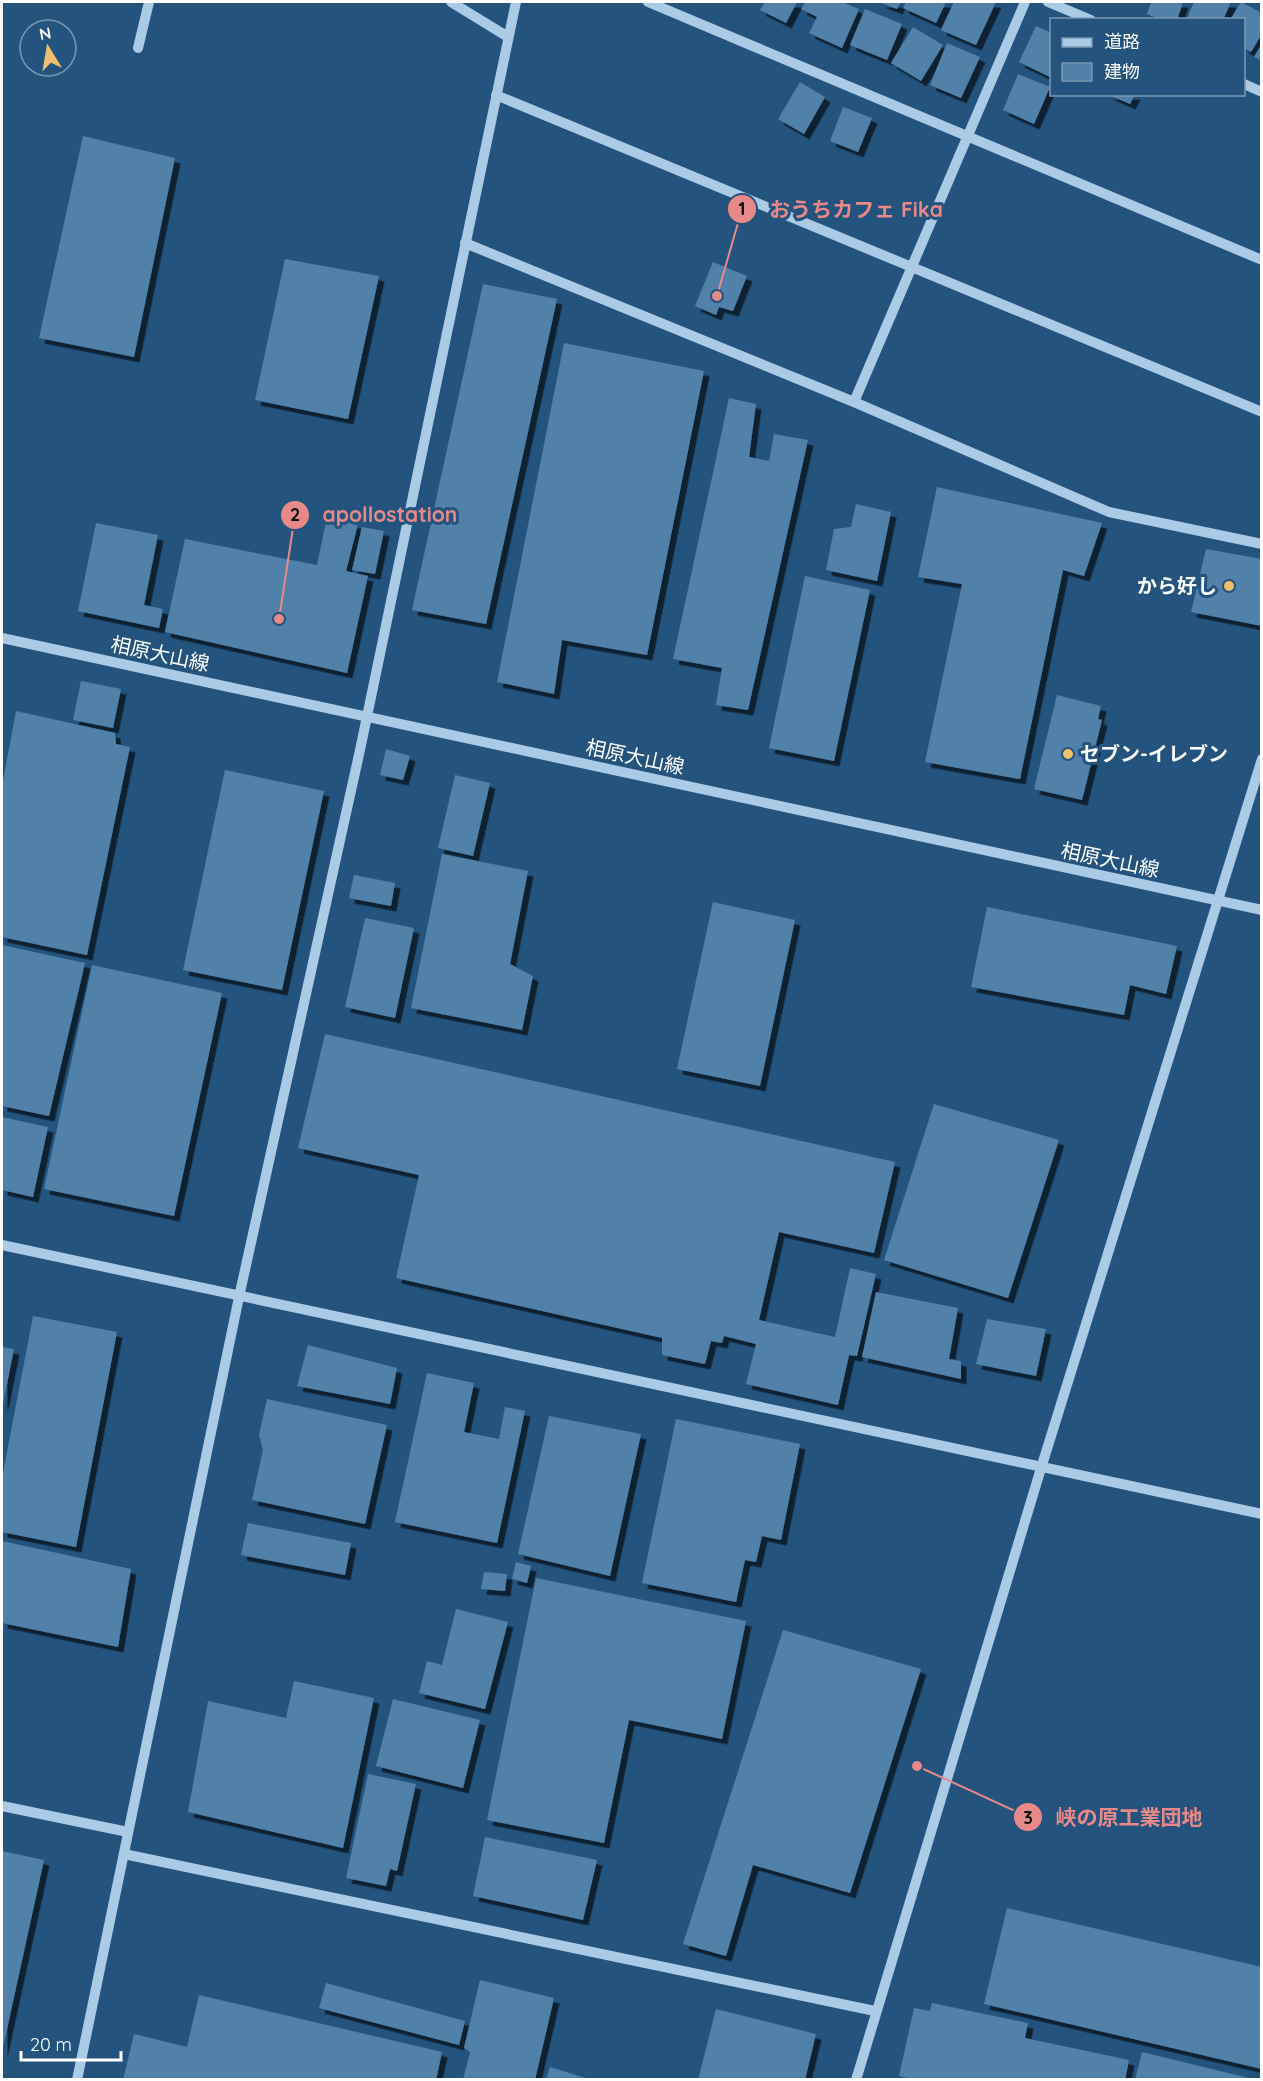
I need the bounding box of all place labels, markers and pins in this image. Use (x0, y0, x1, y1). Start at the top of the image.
callout: おうちカフェ Fika (727, 190, 955, 229)
callout: apollostation (280, 496, 469, 535)
place label: から好し (1137, 573, 1217, 598)
marker: から好し (1222, 579, 1236, 593)
place label: セブン-イレブン (1080, 741, 1228, 766)
marker: セブン-イレブン (1061, 747, 1075, 761)
callout: 峡の原工業団地 (1013, 1798, 1214, 1837)

